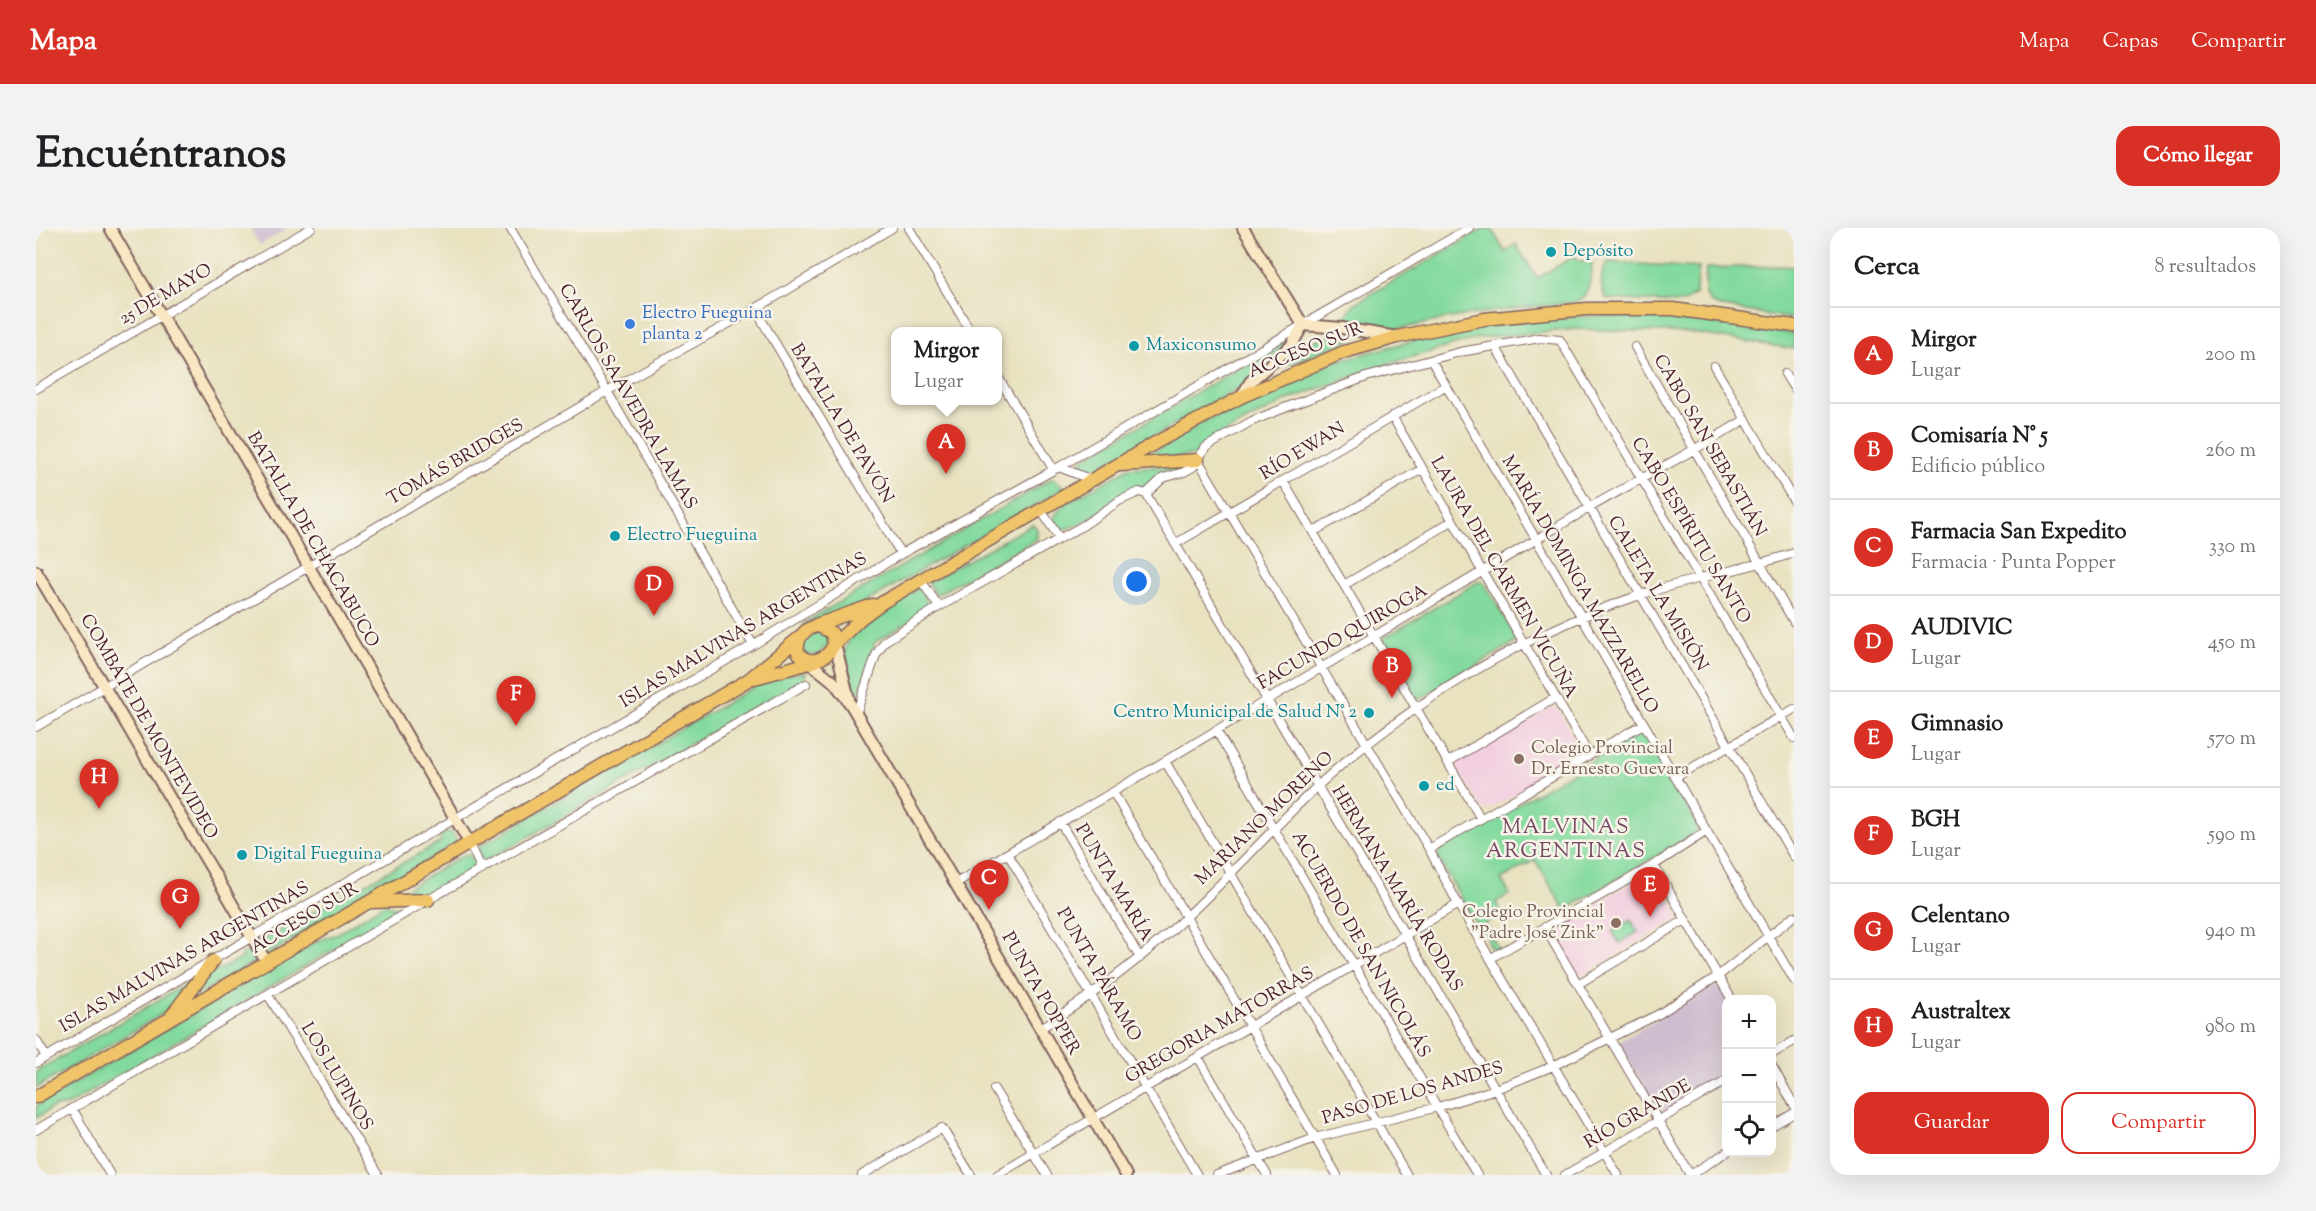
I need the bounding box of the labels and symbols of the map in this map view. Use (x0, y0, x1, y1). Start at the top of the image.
place label: Depósito (1563, 239, 1634, 265)
marker: Depósito (1544, 245, 1558, 259)
street label: 25 DE MAYO (115, 258, 217, 332)
street label: CARLOS SAAVEDRA LAMAS (551, 279, 703, 515)
place label: Electro Fueguina planta 2 (642, 301, 772, 348)
street label: ACCESO SUR (1245, 316, 1367, 386)
marker: Electro Fueguina planta 2 (623, 317, 637, 331)
place label: Maxiconsumo (1146, 333, 1256, 359)
street label: BATALLA DE PAVÓN (783, 338, 900, 509)
marker: Maxiconsumo (1127, 339, 1141, 353)
street label: CABO SAN SEBASTIÁN (1646, 350, 1772, 542)
street label: TOMÁS BRIDGES (383, 413, 529, 513)
street label: RÍO EWAN (1255, 416, 1351, 488)
pin: A (926, 424, 966, 474)
street label: BATALLA DE CHACABUCO (239, 427, 385, 653)
street label: CABO ESPÍRITU SANTO (1624, 433, 1756, 629)
street label: MARÍA DOMINGA MAZZARELLO (1494, 451, 1664, 719)
street label: LAURA DEL CARMEN VICUÑA (1423, 452, 1583, 704)
street label: CALETA LA MISIÓN (1600, 511, 1715, 677)
place label: Electro Fueguina (627, 523, 757, 549)
marker: Electro Fueguina (608, 529, 622, 543)
street label: ISLAS MALVINAS ARGENTINAS (615, 547, 873, 715)
pin: D (634, 566, 674, 616)
your location (1122, 567, 1151, 596)
street label: FACUNDO QUIROGA (1253, 578, 1433, 697)
street label: COMBATE DE MONTEVIDEO (73, 609, 223, 845)
pin: B (1372, 648, 1412, 698)
pin: F (496, 676, 536, 726)
place label: Centro Municipal de Salud N° 2 (1113, 700, 1358, 726)
marker: Centro Municipal de Salud N° 2 (1362, 706, 1376, 720)
place label: Colegio Provincial Dr. Ernesto Guevara (1531, 736, 1689, 783)
street label: MARIANO MORENO (1190, 746, 1340, 892)
marker: Colegio Provincial Dr. Ernesto Guevara (1512, 752, 1526, 766)
pin: H (80, 760, 118, 809)
place label: ed (1436, 773, 1455, 799)
marker: ed (1417, 779, 1431, 793)
street label: HERMANA MARÍA RODAS (1324, 781, 1468, 997)
district label: MALVINAS ARGENTINAS (1486, 813, 1646, 867)
street label: PUNTA MARÍA (1068, 819, 1159, 947)
street label: ACUERDO DE SAN NICOLÁS (1284, 827, 1436, 1063)
place label: Digital Fueguina (254, 842, 382, 868)
marker: Digital Fueguina (235, 848, 249, 862)
pin: C (970, 860, 1008, 910)
pin: E (1630, 868, 1670, 917)
street label: ACCESO SUR (246, 876, 364, 962)
street label: ISLAS MALVINAS ARGENTINAS (56, 878, 314, 1038)
pin: G (160, 880, 200, 929)
place label: Colegio Provincial "Padre José Zink" (1462, 900, 1604, 947)
street label: PUNTA PÁRAMO (1049, 903, 1147, 1047)
marker: Colegio Provincial "Padre José Zink" (1609, 916, 1623, 930)
street label: PUNTA POPPER (994, 928, 1086, 1060)
street label: GREGORIA MATORRAS (1121, 961, 1319, 1091)
street label: LOS LUPINOS (293, 1018, 379, 1136)
street label: PASO DE LOS ANDES (1319, 1056, 1507, 1132)
street label: RÍO GRANDE (1580, 1074, 1696, 1156)

